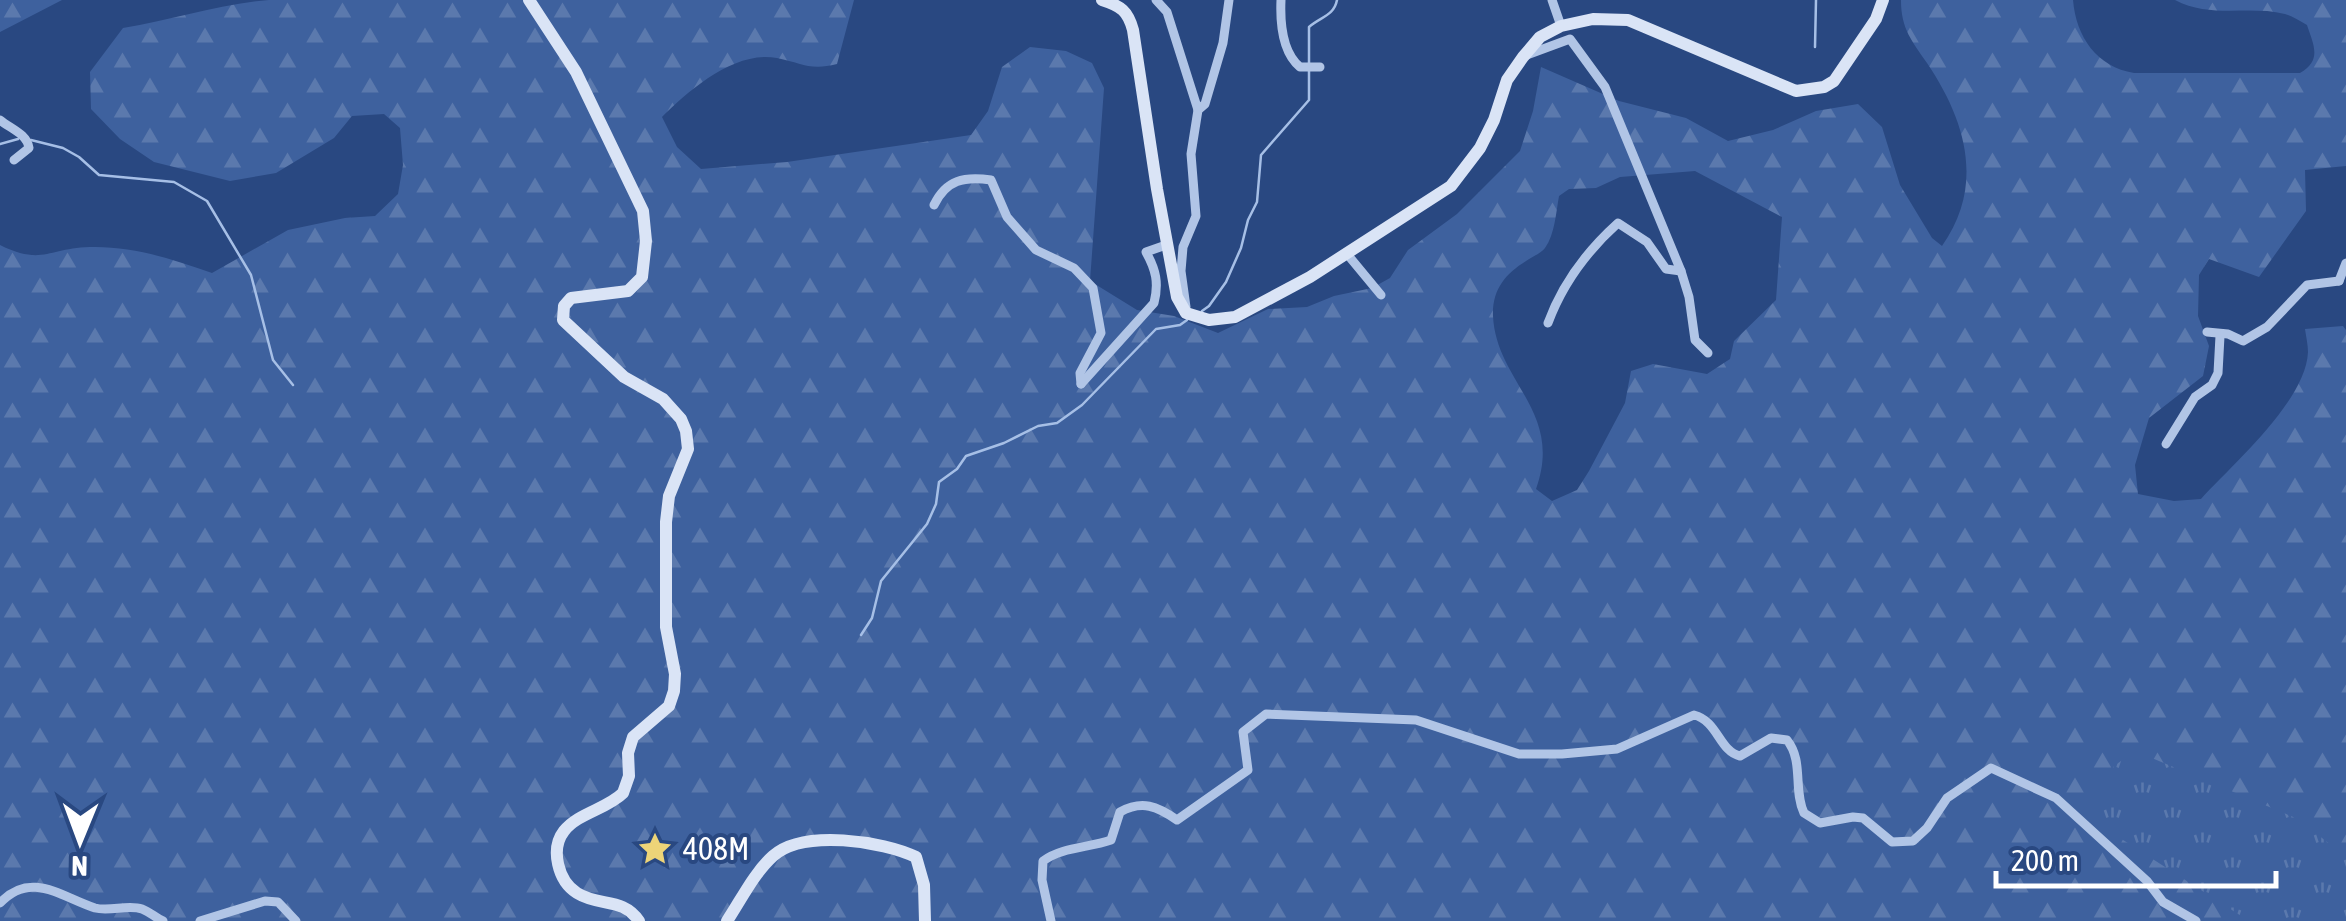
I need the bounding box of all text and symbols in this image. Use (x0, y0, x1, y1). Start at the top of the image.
north arrow (30, 791, 130, 891)
scale bar (1996, 826, 2276, 888)
place icon: 408M (636, 830, 674, 868)
place label: 408M (683, 830, 750, 867)
text: 200 m (2011, 843, 2079, 877)
text: N (71, 850, 88, 882)

